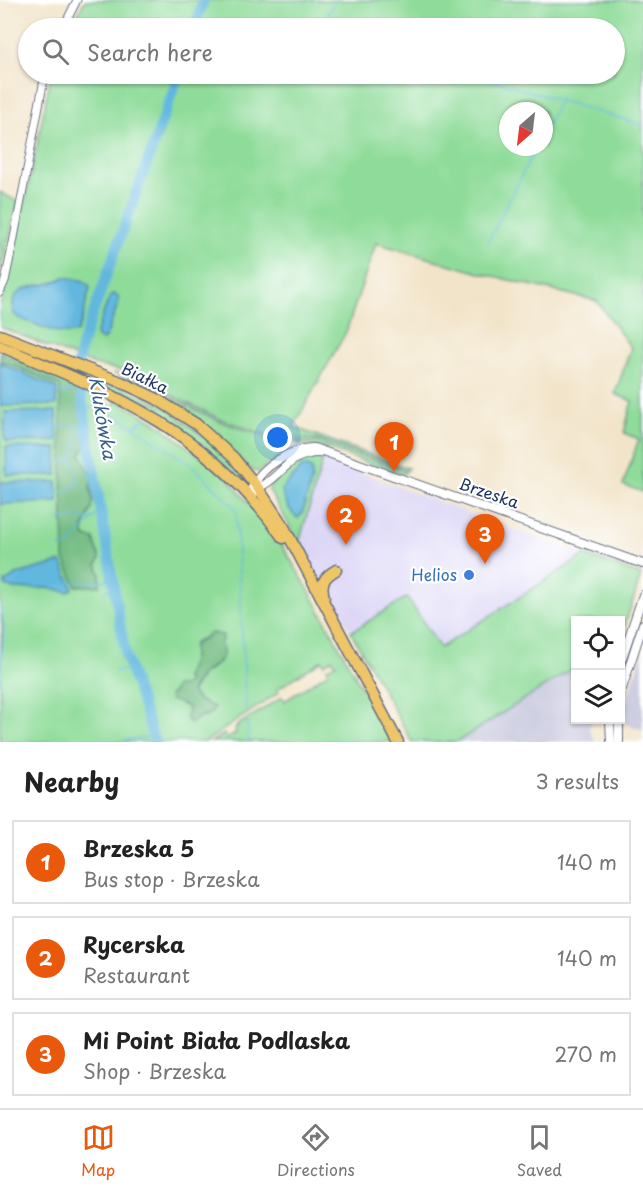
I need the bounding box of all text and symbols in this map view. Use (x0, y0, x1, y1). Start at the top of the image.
search box (18, 18, 625, 84)
icon: search (39, 35, 72, 68)
text: Search here (87, 35, 213, 68)
north arrow (499, 102, 553, 156)
street label: Białka (118, 355, 173, 399)
water label: Klukówka (83, 374, 124, 462)
pin: 1 (374, 422, 414, 472)
your location (263, 423, 292, 452)
street label: Brzeska (456, 471, 523, 513)
pin: 2 (326, 496, 366, 545)
pin: 3 (466, 514, 504, 564)
place label: Helios (411, 562, 457, 586)
marker: Helios (462, 568, 476, 582)
map controls (571, 616, 625, 724)
button: locate (571, 616, 625, 670)
button: layers (571, 670, 625, 724)
text: Nearby (24, 762, 119, 801)
text: 3 results (536, 766, 619, 796)
text: Brzeska 5 (83, 831, 195, 864)
text: 1 (41, 847, 50, 877)
text: 140 m (557, 847, 617, 877)
text: Bus stop · Brzeska (83, 864, 260, 894)
text: Rycerska (83, 927, 185, 960)
text: 2 (38, 943, 53, 973)
text: 140 m (557, 943, 617, 973)
text: Restaurant (83, 960, 190, 990)
text: Mi Point Biała Podlaska (83, 1023, 350, 1056)
text: 3 (39, 1039, 52, 1069)
text: 270 m (554, 1039, 617, 1069)
text: Shop · Brzeska (83, 1056, 226, 1086)
tab: Map (81, 1121, 115, 1181)
tab: Directions (277, 1121, 355, 1181)
tab: Saved (517, 1121, 562, 1181)

